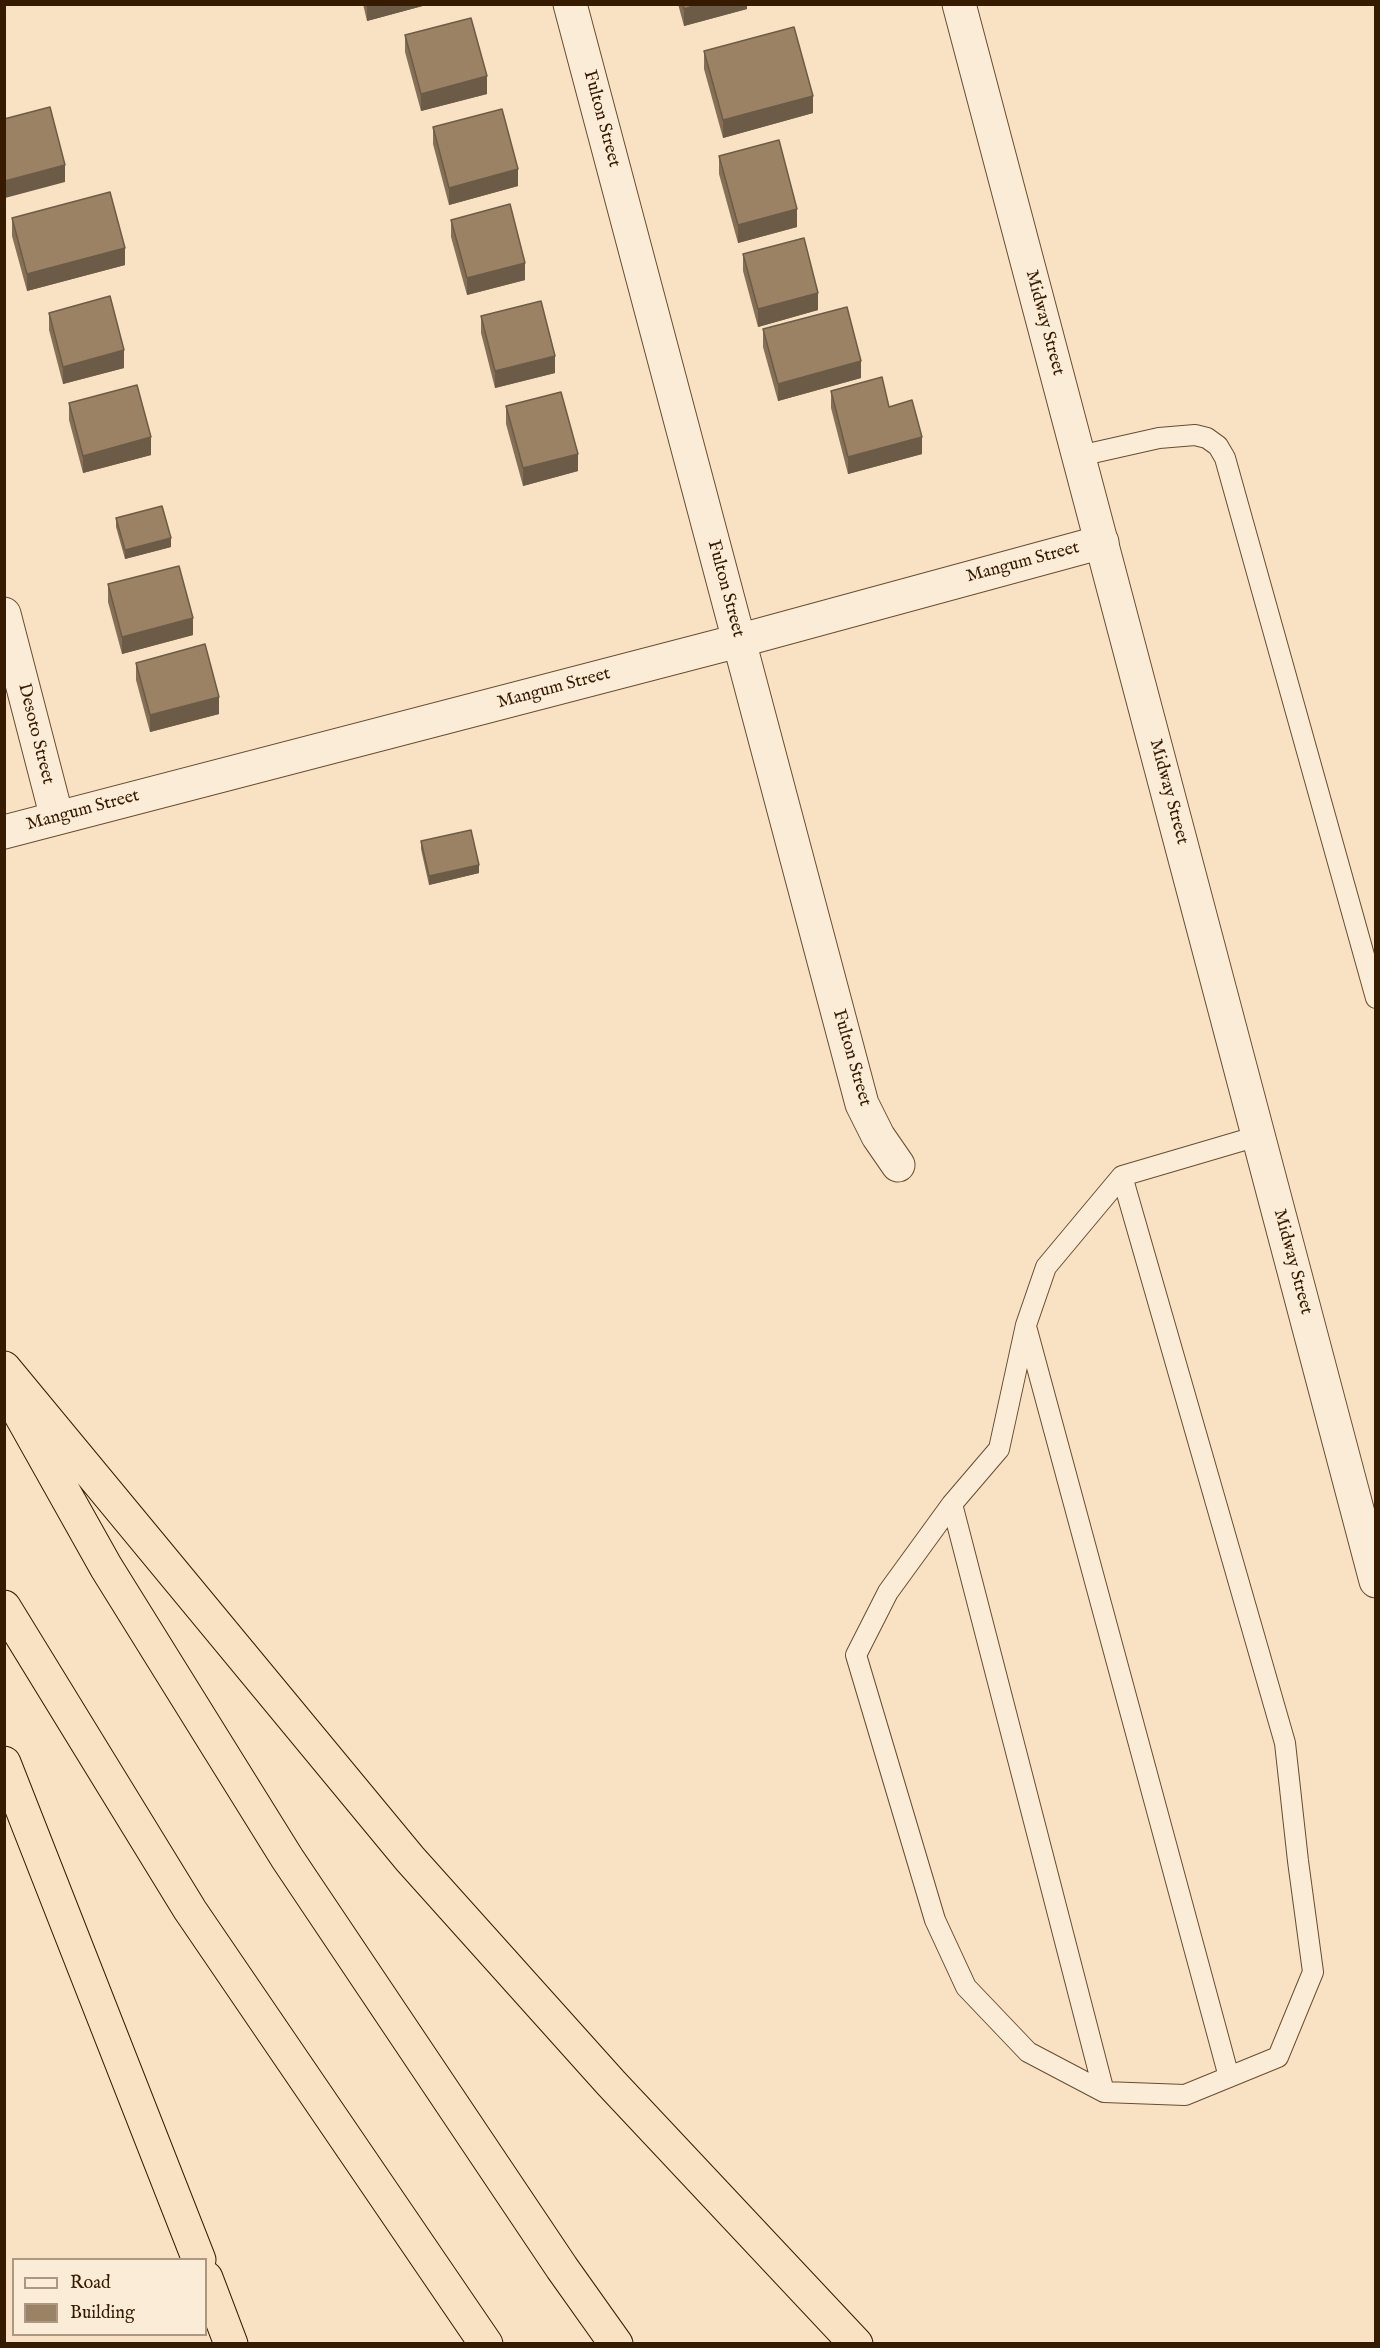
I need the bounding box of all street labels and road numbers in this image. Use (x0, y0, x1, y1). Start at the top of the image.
street label: Fulton Street (578, 68, 624, 170)
street label: Midway Street (1020, 268, 1068, 378)
street label: Fulton Street (702, 538, 748, 640)
street label: Mangum Street (964, 538, 1082, 588)
street label: Mangum Street (495, 664, 613, 714)
street label: Desoto Street (12, 681, 58, 787)
street label: Midway Street (1144, 737, 1192, 847)
street label: Mangum Street (24, 786, 142, 836)
street label: Fulton Street (827, 1007, 875, 1109)
street label: Midway Street (1268, 1207, 1316, 1317)

